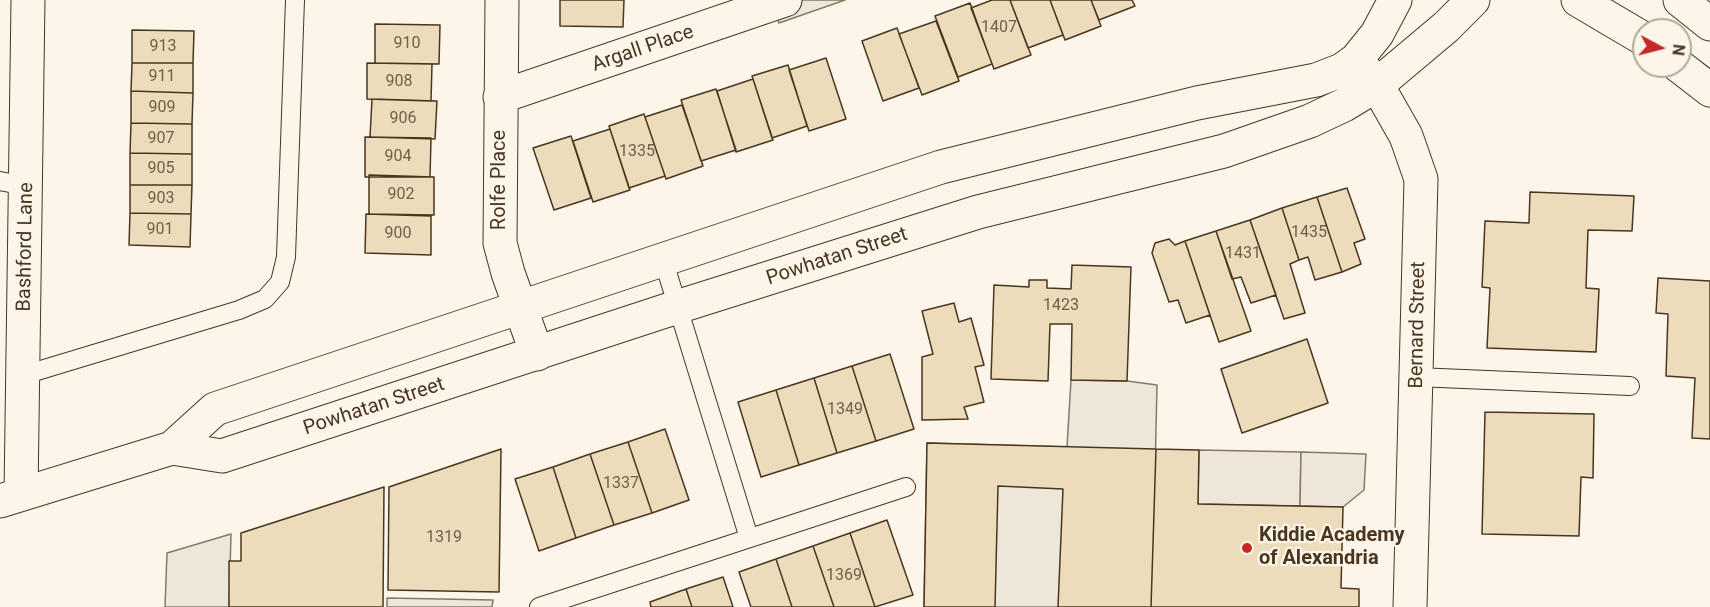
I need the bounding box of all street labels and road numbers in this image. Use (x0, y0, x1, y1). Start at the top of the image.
street label: Argall Place (589, 20, 697, 78)
street label: Rolfe Place (488, 130, 512, 230)
street label: Bashford Lane (13, 182, 39, 312)
street label: Powhatan Street (763, 223, 911, 291)
street label: Bernard Street (1405, 261, 1431, 389)
street label: Powhatan Street (300, 373, 448, 441)

